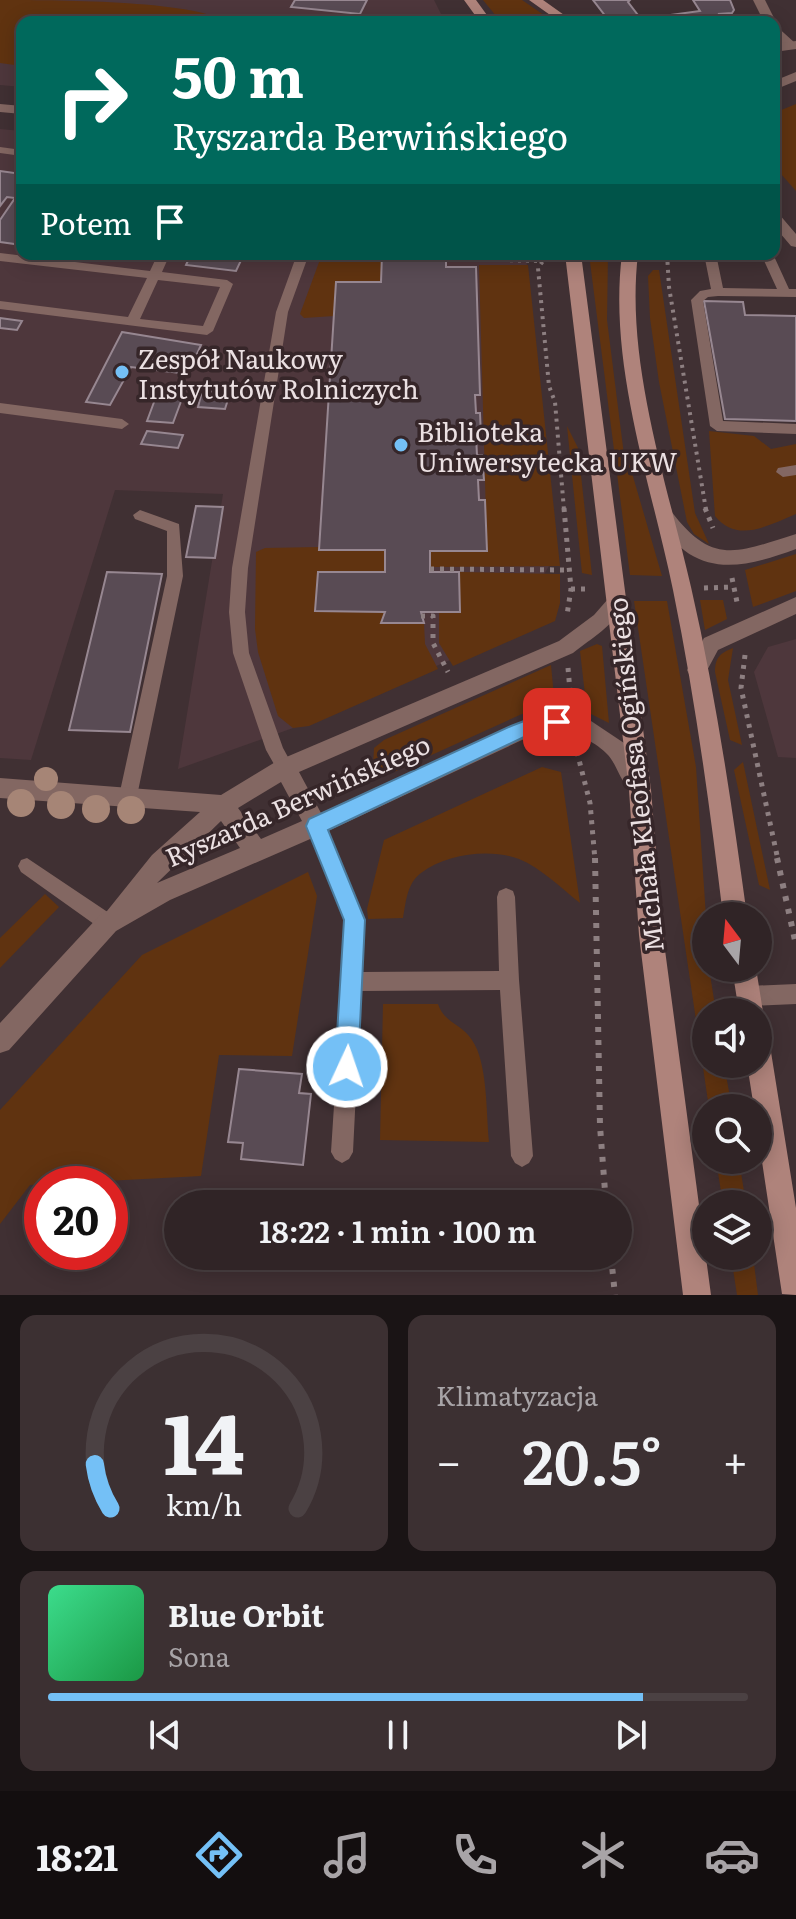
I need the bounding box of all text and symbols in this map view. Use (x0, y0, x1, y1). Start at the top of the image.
text: 50 m (172, 32, 304, 115)
icon: right (40, 48, 144, 152)
text: Ryszarda Berwińskiego (172, 108, 568, 161)
text: Potem (40, 200, 132, 244)
icon: arrive (148, 200, 192, 244)
place label: Zespół Naukowy Instytutów Rolniczych (138, 338, 419, 407)
marker: Zespół Naukowy Instytutów Rolniczych (113, 363, 131, 381)
place label: Biblioteka Uniwersytecka UKW (417, 411, 677, 480)
marker: Biblioteka Uniwersytecka UKW (392, 436, 410, 454)
street label: Michała Kleofasa Ogińskiego (596, 596, 672, 954)
pin (523, 688, 591, 756)
icon: arrive (535, 700, 579, 744)
street label: Ryszarda Berwińskiego (158, 723, 436, 875)
north arrow (692, 902, 772, 982)
map controls (692, 902, 772, 1270)
button: sound (692, 998, 772, 1078)
position arrow (305, 1025, 389, 1109)
button: search (692, 1094, 772, 1174)
speed limit sign: 20 (24, 1166, 128, 1270)
button: layers (692, 1190, 772, 1270)
text: 18:22 · 1 min · 100 m (259, 1208, 537, 1252)
text: Klimatyzacja (436, 1375, 598, 1414)
text: 14 (163, 1377, 245, 1501)
text: 20.5° (522, 1414, 662, 1503)
text: − (436, 1426, 462, 1492)
text: + (722, 1426, 748, 1492)
text: km/h (166, 1482, 242, 1525)
text: Blue Orbit (168, 1592, 324, 1636)
text: Sona (168, 1636, 230, 1675)
icon: previous (143, 1713, 187, 1757)
icon: pause (376, 1713, 420, 1757)
icon: next (609, 1713, 653, 1757)
icon: directions (191, 1827, 247, 1883)
icon: music (319, 1827, 375, 1883)
icon: phone (447, 1827, 503, 1883)
icon: climate (575, 1827, 631, 1883)
icon: car (704, 1827, 760, 1883)
text: 18:21 (36, 1829, 118, 1882)

